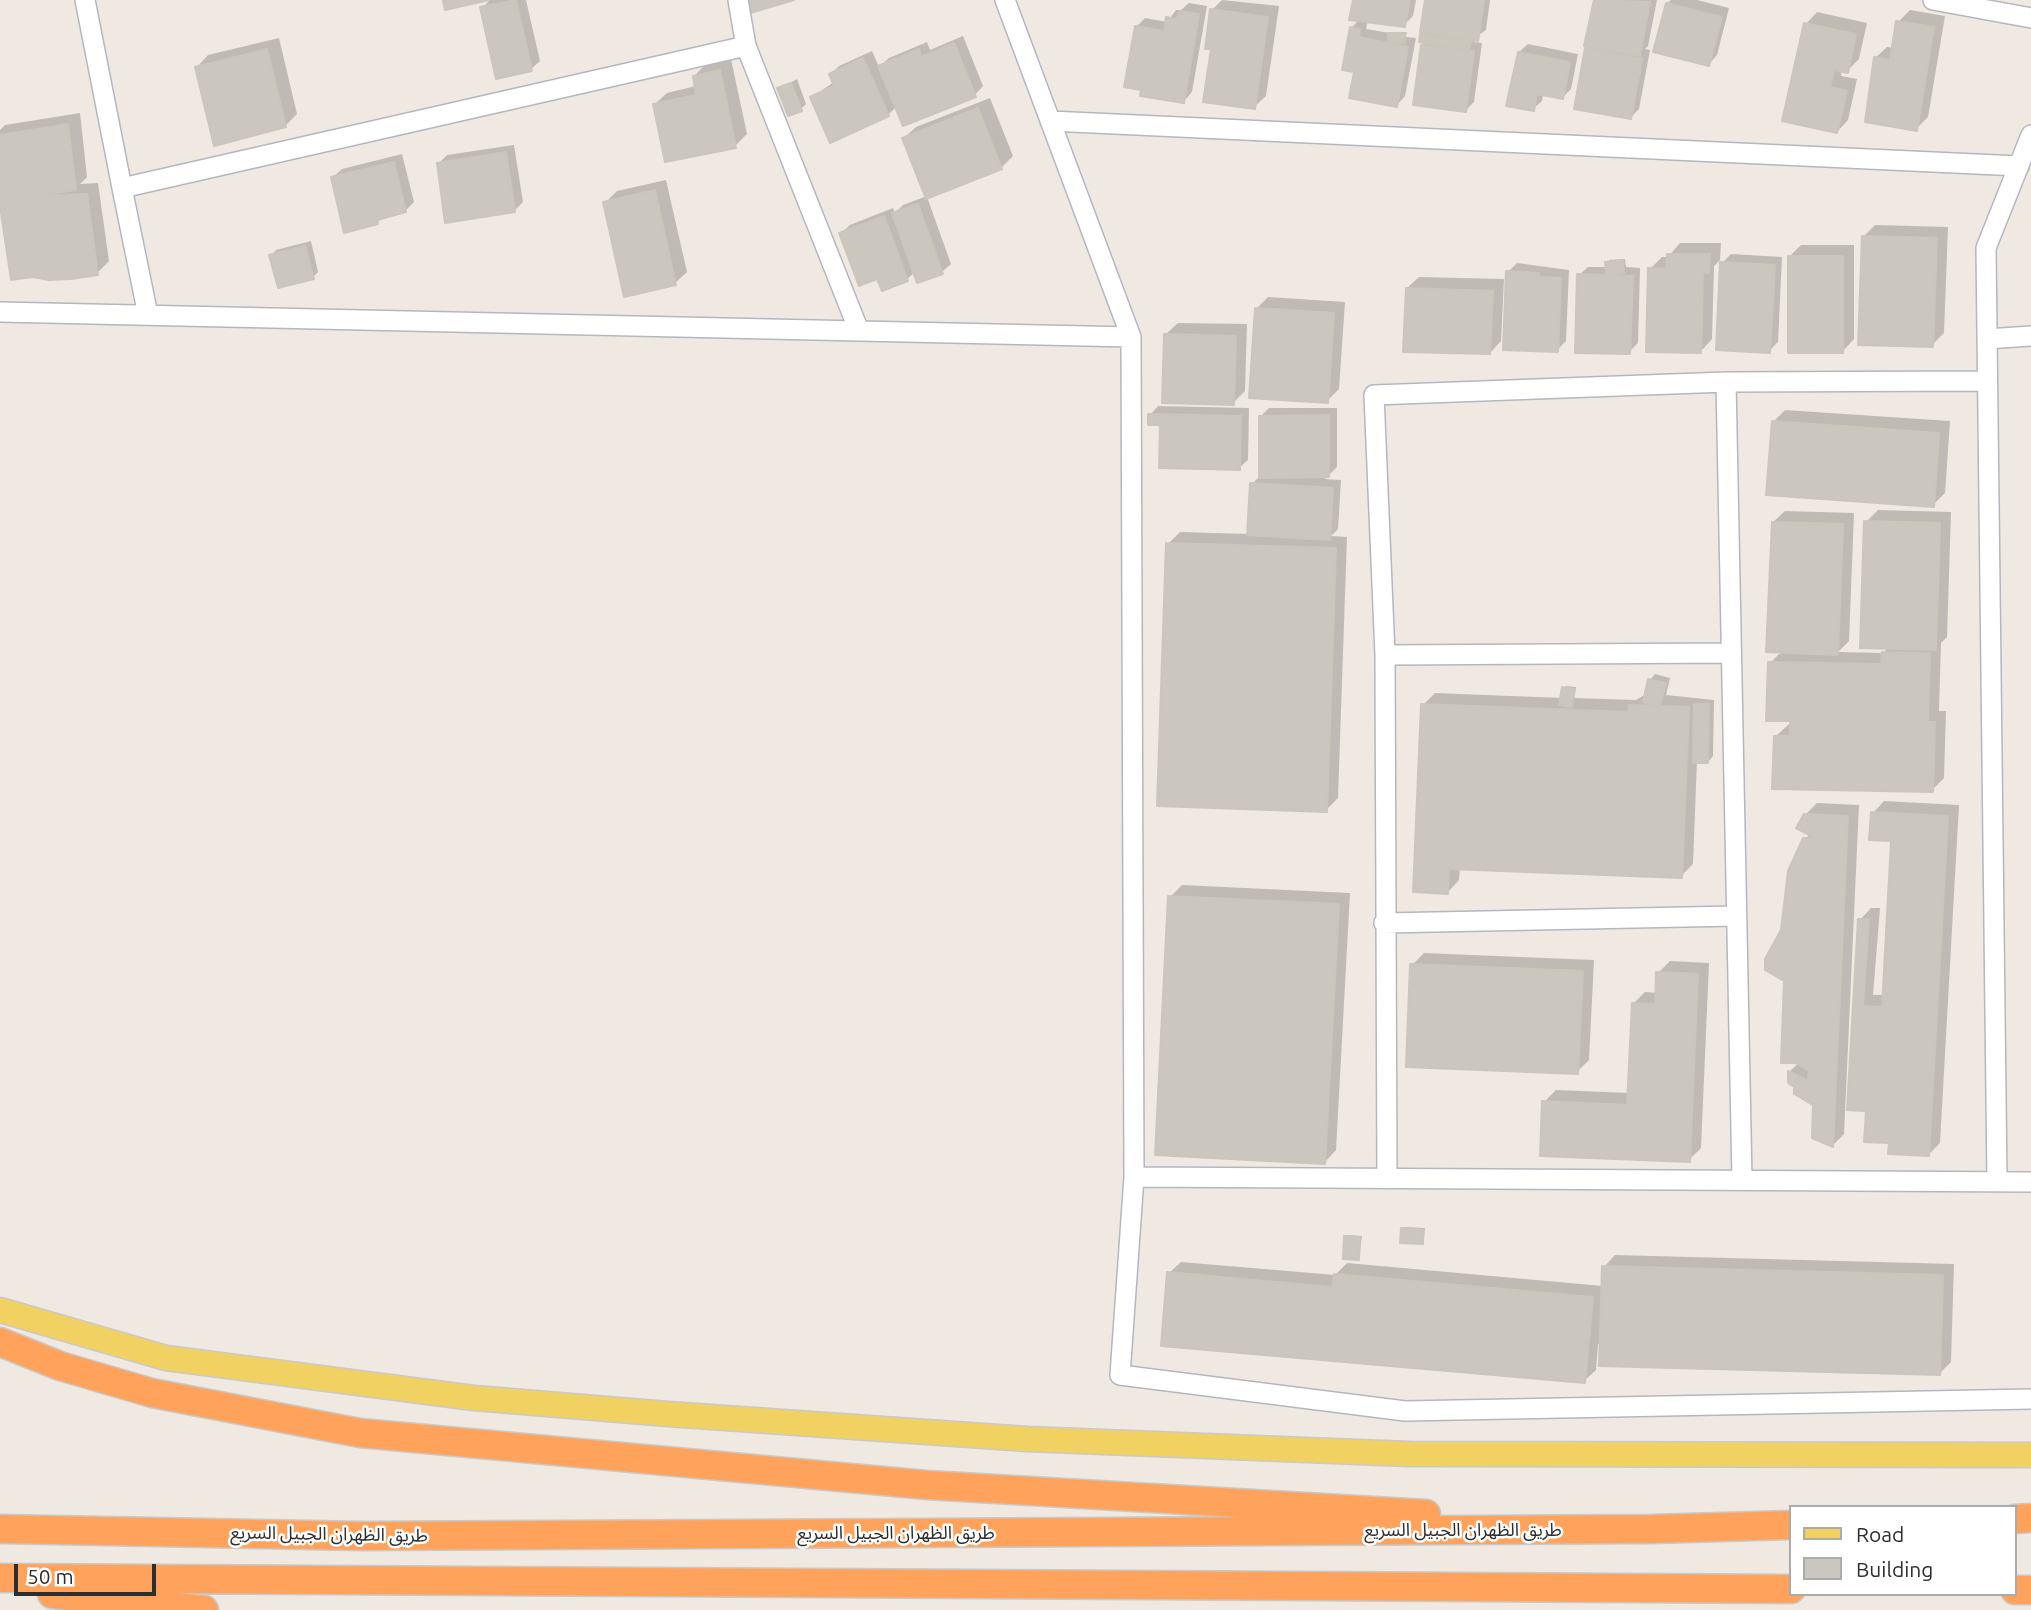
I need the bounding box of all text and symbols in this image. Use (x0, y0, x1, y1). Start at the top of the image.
legend (1790, 1505, 2017, 1596)
street label: طريق الظهران الجبيل السريع (1364, 1519, 1562, 1541)
street label: طريق الظهران الجبيل السريع (230, 1521, 428, 1547)
street label: طريق الظهران الجبيل السريع (797, 1522, 995, 1544)
text: Road (1856, 1522, 1904, 1546)
scale bar (18, 1550, 159, 1594)
text: Building (1856, 1557, 1933, 1581)
text: 50 m (27, 1564, 74, 1588)

